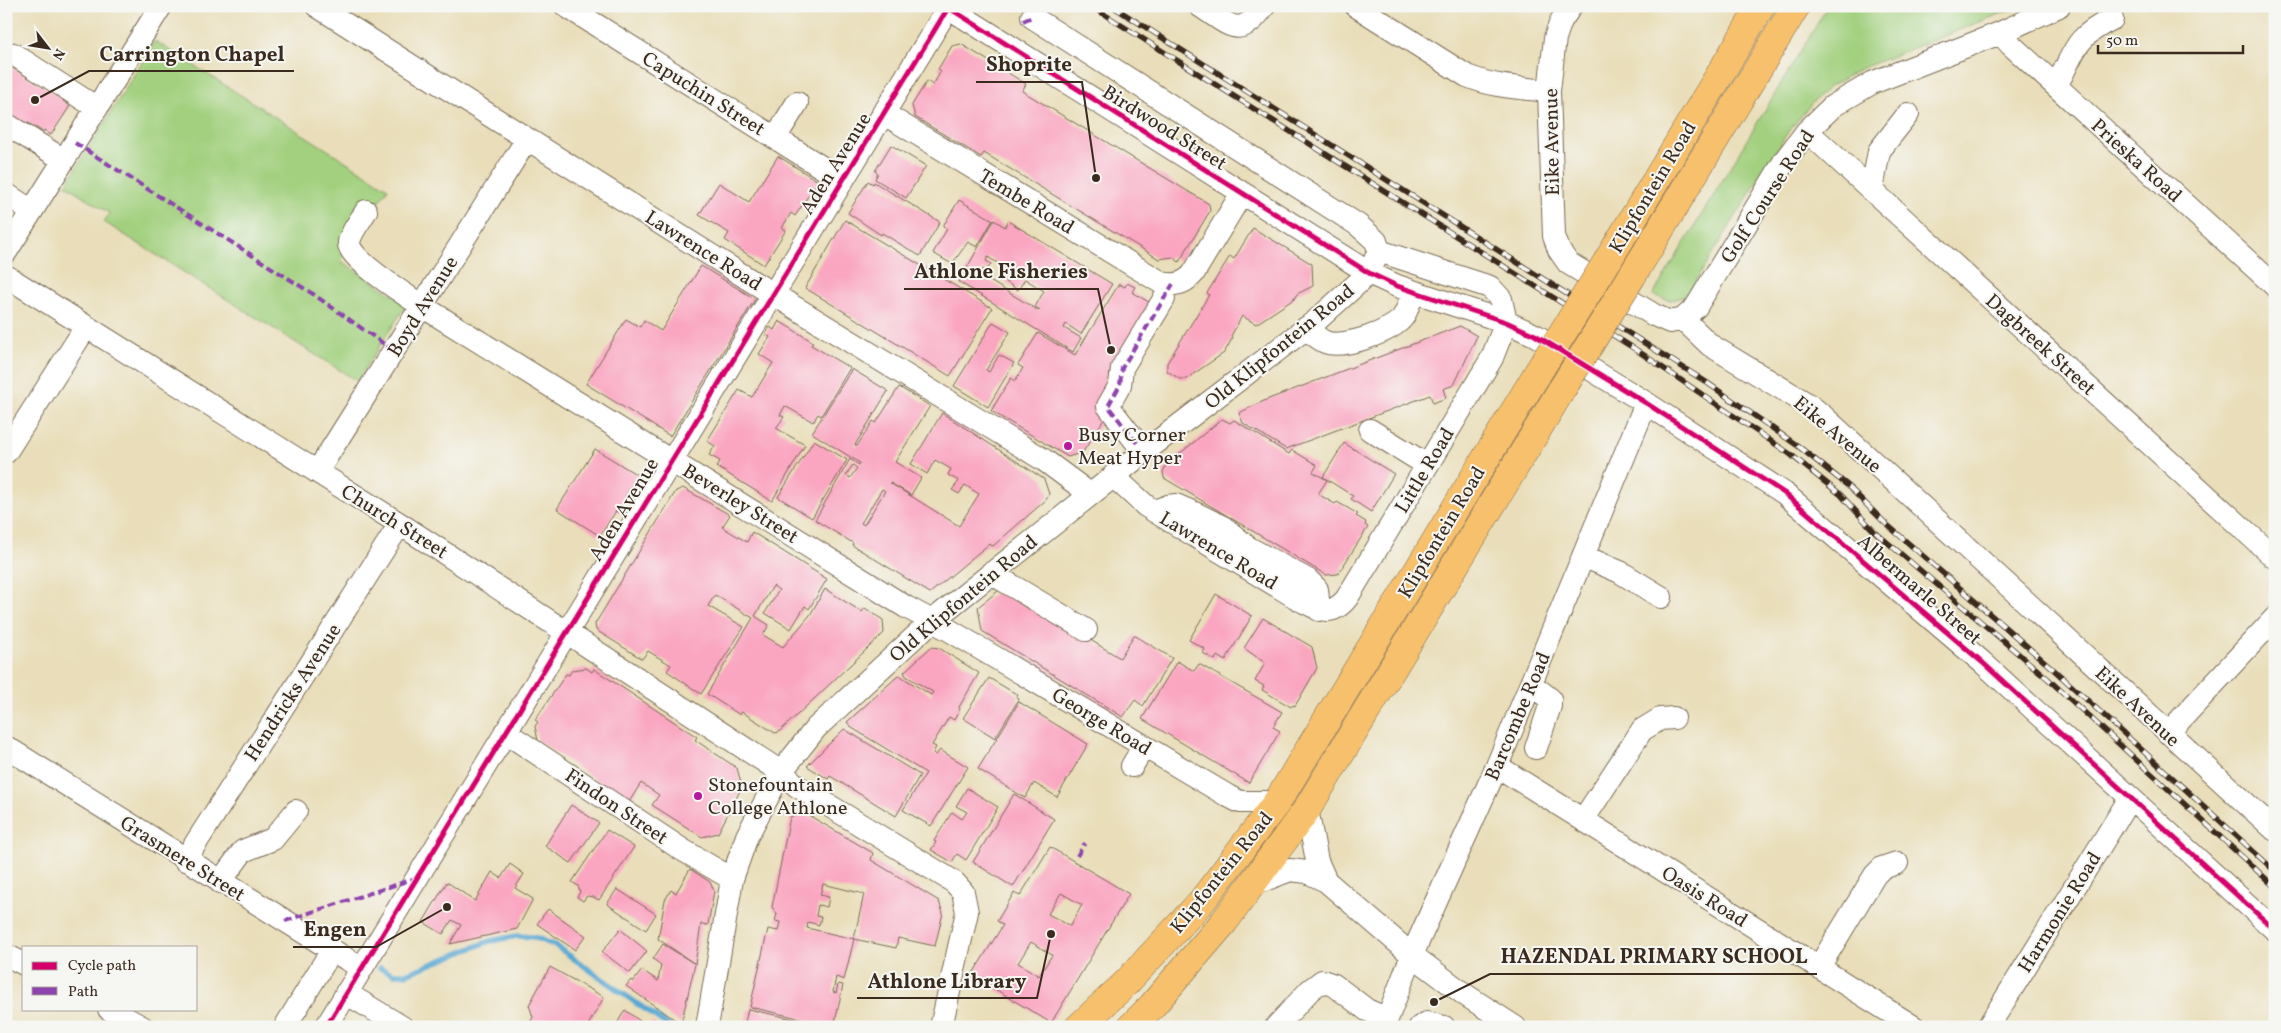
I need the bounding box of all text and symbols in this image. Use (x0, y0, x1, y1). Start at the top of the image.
north arrow (22, 22, 72, 72)
scale bar (2098, 22, 2244, 54)
text: 50 m (2106, 31, 2138, 52)
callout: Carrington Chapel (89, 35, 294, 71)
text: Carrington Chapel (99, 41, 285, 70)
text: N (47, 45, 69, 63)
street label: Capuchin Street (636, 46, 770, 144)
callout: Shoprite (976, 46, 1082, 82)
text: Shoprite (986, 51, 1072, 80)
street label: Birdwood Street (1096, 79, 1232, 178)
street label: Eike Avenue (1538, 88, 1568, 196)
street label: Aden Avenue (794, 108, 879, 221)
street label: Prieska Road (2084, 113, 2187, 210)
street label: Klipfontein Road (1603, 117, 1704, 259)
street label: Golf Course Road (1715, 125, 1822, 269)
street label: Tembe Road (973, 163, 1079, 242)
street label: Lawrence Road (639, 204, 767, 299)
street label: Boyd Avenue (382, 251, 466, 363)
callout: Athlone Fisheries (904, 253, 1098, 289)
text: Athlone Fisheries (914, 258, 1088, 287)
street label: Old Klipfontein Road (1199, 278, 1361, 417)
street label: Dagbreek Street (1978, 288, 2101, 403)
street label: Eike Avenue (1787, 390, 1887, 481)
place label: Busy Corner Meat Hyper (1078, 422, 1186, 473)
street label: Little Road (1389, 423, 1462, 519)
marker: Busy Corner Meat Hyper (1062, 440, 1074, 452)
street label: Aden Avenue (583, 453, 667, 567)
street label: Beverley Street (677, 458, 803, 552)
street label: Klipfontein Road (1392, 462, 1493, 604)
street label: Church Street (335, 479, 453, 567)
street label: Lawrence Road (1154, 505, 1282, 598)
street label: Old Klipfontein Road (884, 529, 1044, 670)
street label: Albermarle Street (1850, 529, 1987, 653)
street label: Hendricks Avenue (239, 619, 349, 768)
street label: Barcombe Road (1479, 648, 1559, 786)
street label: Eike Avenue (2088, 661, 2186, 754)
street label: George Road (1046, 682, 1156, 764)
street label: Findon Street (559, 763, 673, 853)
place label: Stonefountain College Athlone (708, 772, 847, 823)
marker: Stonefountain College Athlone (692, 790, 704, 802)
street label: Klipfontein Road (1165, 806, 1281, 940)
street label: Grasmere Street (114, 810, 250, 909)
street label: Harmonie Road (2012, 847, 2109, 979)
street label: Oasis Road (1655, 860, 1752, 935)
callout: Engen (293, 911, 376, 947)
text: Engen (303, 916, 367, 945)
callout: HAZENDAL PRIMARY SCHOOL (1490, 938, 1817, 974)
text: HAZENDAL PRIMARY SCHOOL (1500, 943, 1808, 972)
legend (22, 946, 198, 1010)
text: Cycle path (68, 956, 136, 977)
callout: Athlone Library (857, 962, 1037, 998)
text: Athlone Library (867, 968, 1027, 997)
text: Path (68, 982, 98, 1003)

